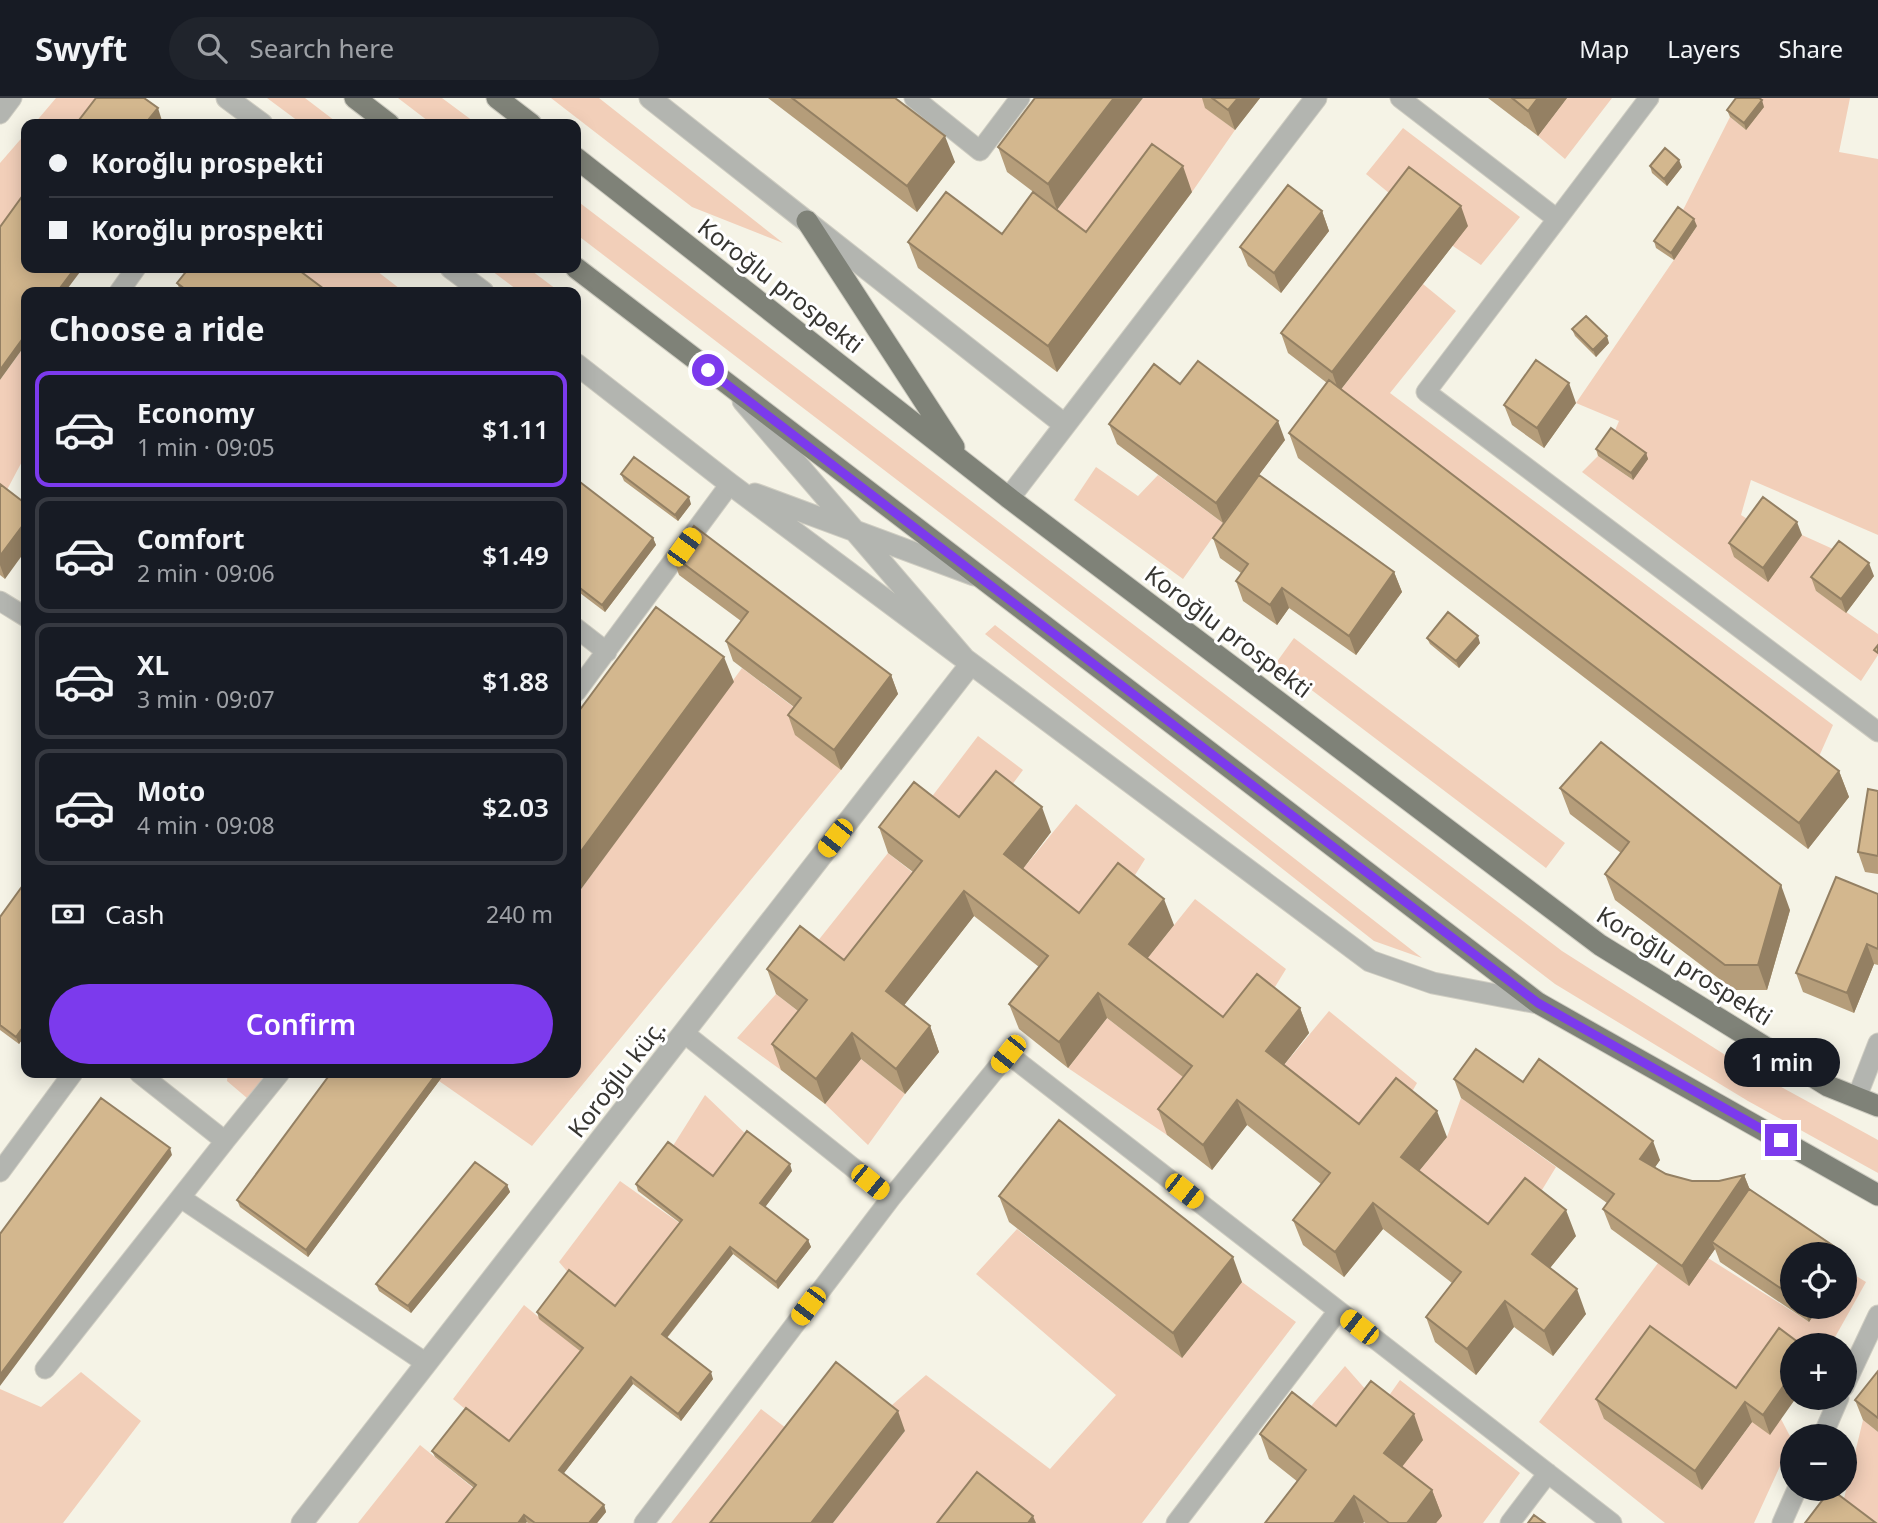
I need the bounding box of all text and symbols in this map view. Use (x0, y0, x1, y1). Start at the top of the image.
search box (169, 17, 659, 80)
text: Swyft (35, 26, 127, 71)
icon: search (193, 29, 231, 67)
text: Search here (249, 30, 394, 66)
text: Map (1579, 32, 1629, 65)
text: Layers (1667, 32, 1741, 65)
text: Share (1779, 32, 1843, 65)
text: Koroğlu prospekti (91, 145, 324, 181)
street label: Koroğlu prospekti (691, 210, 871, 360)
text: Koroğlu prospekti (91, 212, 324, 248)
text: Choose a ride (49, 307, 265, 350)
route start (692, 354, 724, 386)
text: Economy (137, 395, 255, 431)
icon: car (53, 398, 116, 461)
text: $1.11 (482, 411, 549, 447)
text: 1 min · 09:05 (137, 431, 275, 463)
text: Comfort (137, 521, 245, 557)
icon: car (53, 524, 116, 587)
car (664, 524, 705, 570)
text: $1.49 (482, 537, 549, 573)
text: 2 min · 09:06 (137, 557, 275, 589)
street label: Koroğlu prospekti (1139, 557, 1319, 705)
text: XL (137, 647, 169, 683)
icon: car (53, 650, 116, 713)
text: $1.88 (482, 663, 549, 699)
text: 3 min · 09:07 (137, 683, 275, 715)
text: Moto (137, 773, 205, 809)
icon: car (53, 776, 116, 839)
text: $2.03 (482, 789, 549, 825)
text: 4 min · 09:08 (137, 809, 275, 841)
car (814, 815, 857, 861)
icon: cash (49, 895, 87, 933)
text: Cash (105, 896, 165, 932)
text: 240 m (486, 898, 553, 930)
street label: Koroğlu prospekti (1591, 898, 1779, 1032)
button: Confirm (49, 984, 553, 1064)
street label: Koroğlu küç. (560, 1012, 672, 1144)
car (987, 1031, 1030, 1077)
callout: 1 min (1723, 1038, 1839, 1088)
text: 1 min (1751, 1046, 1813, 1078)
route end (1765, 1124, 1797, 1156)
car (848, 1161, 893, 1203)
car (1161, 1170, 1208, 1212)
map controls (1780, 1242, 1857, 1501)
button: locate (1780, 1242, 1857, 1319)
car (787, 1283, 830, 1329)
car (1336, 1306, 1383, 1348)
button: + (1780, 1333, 1857, 1410)
button: − (1780, 1424, 1857, 1501)

